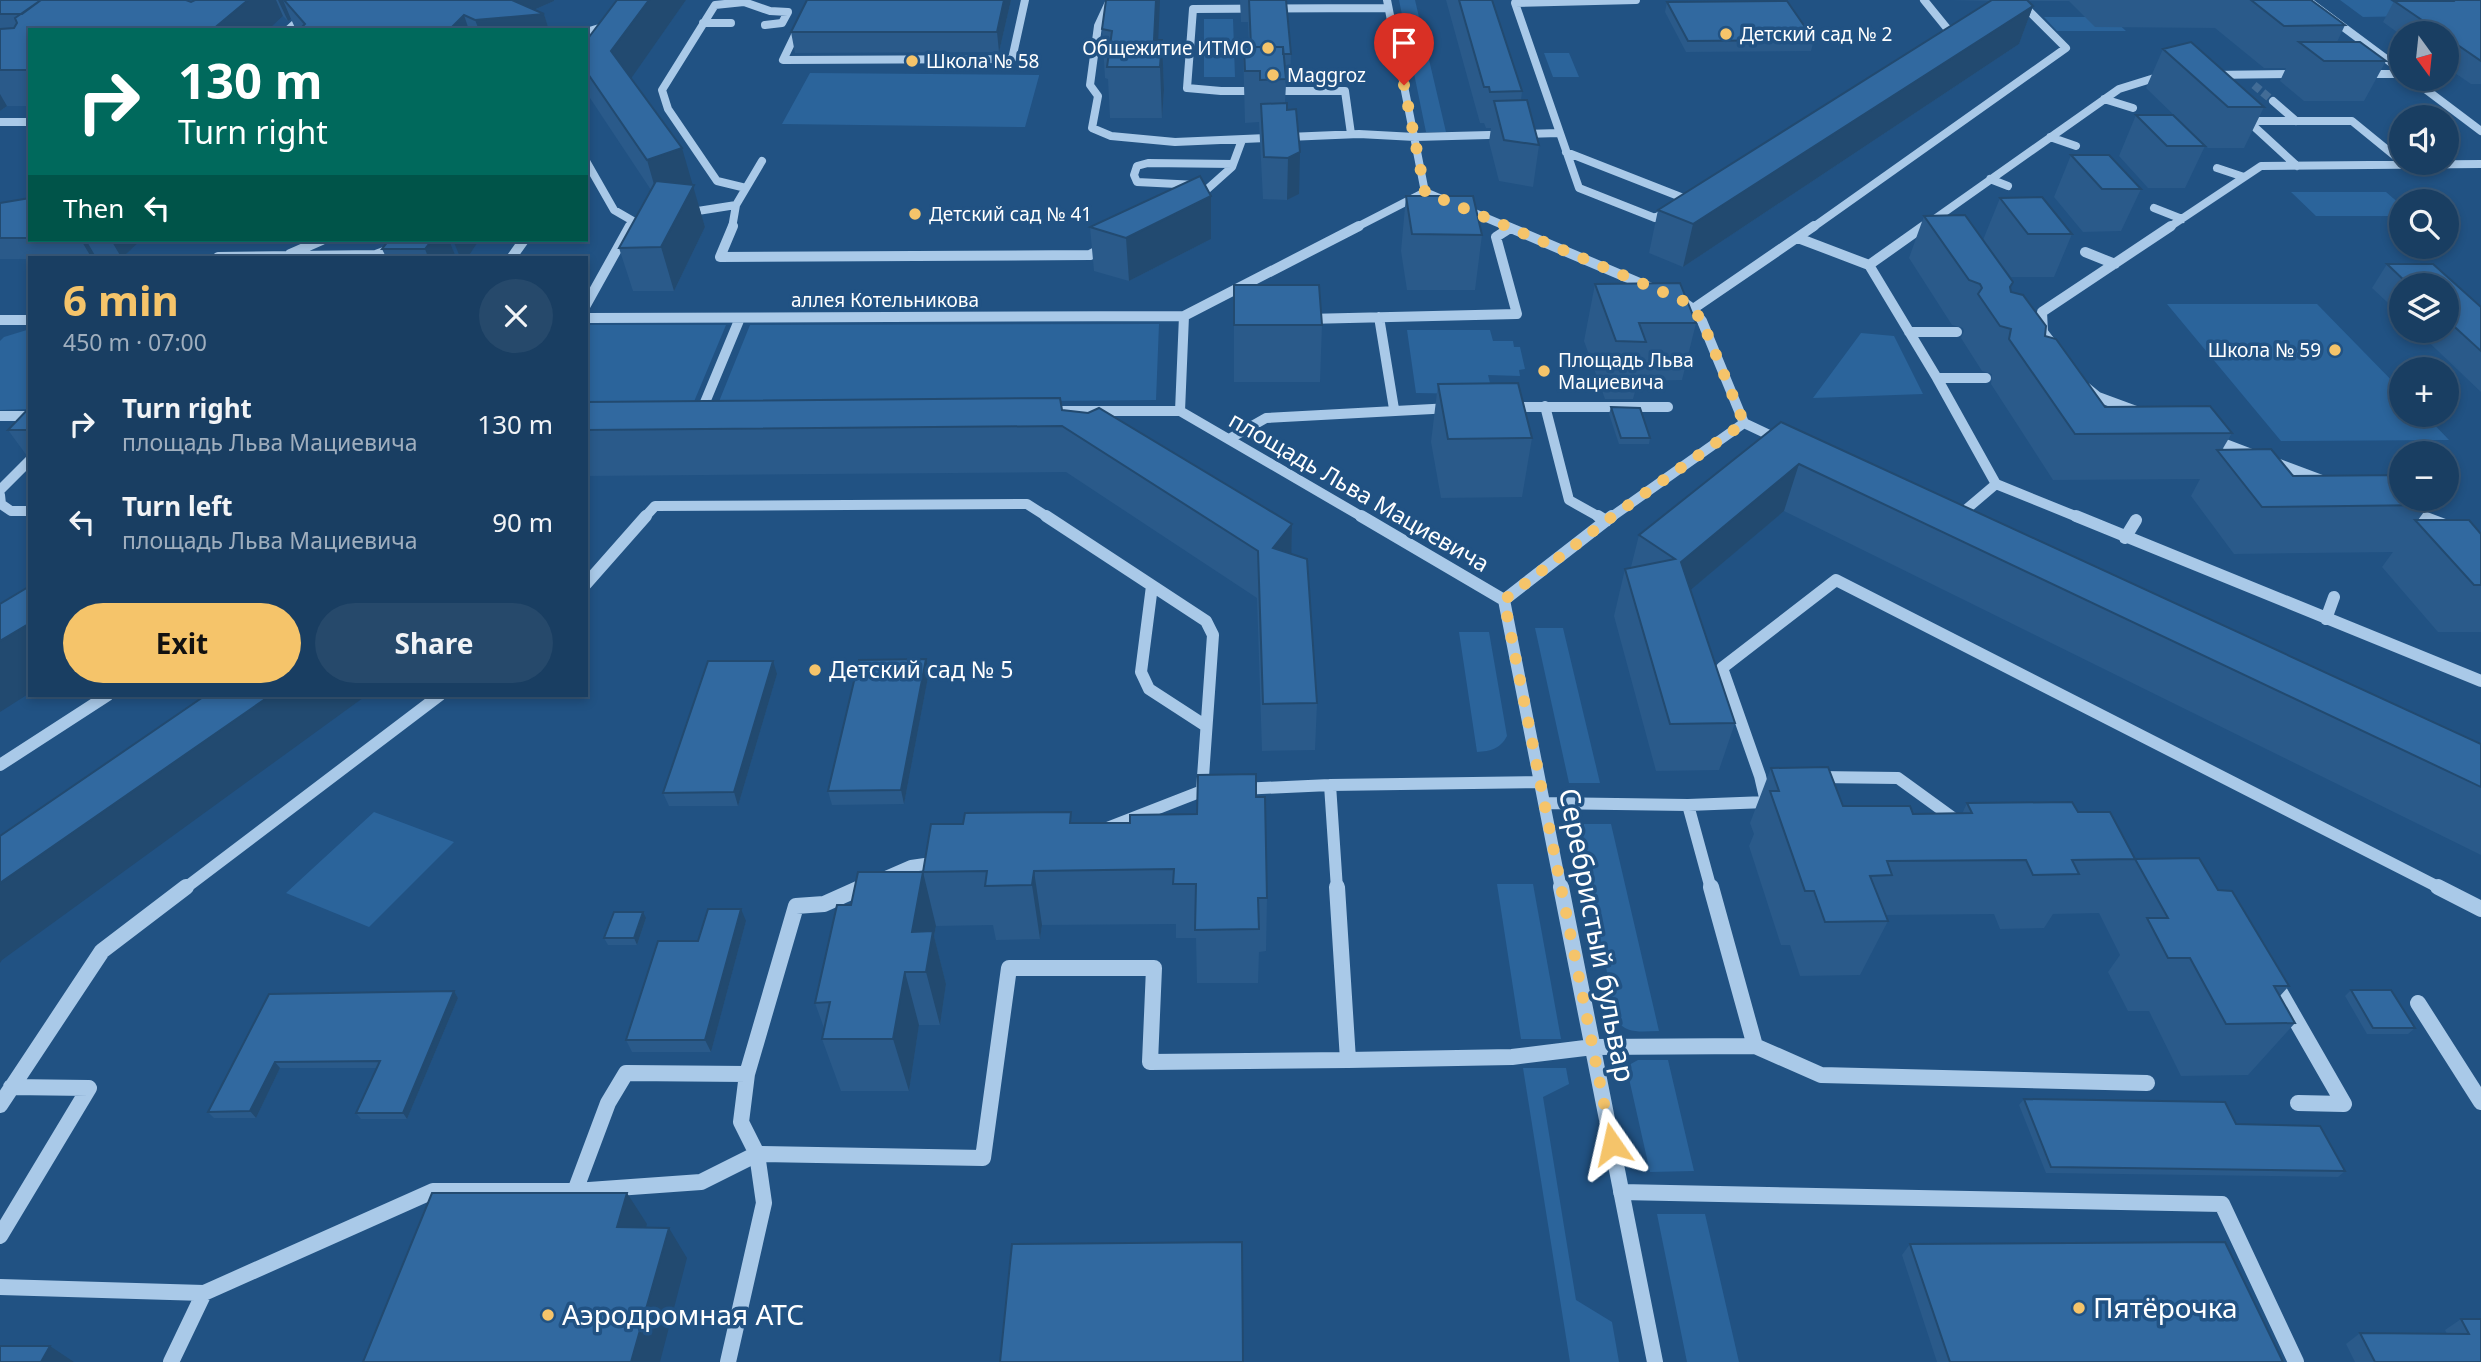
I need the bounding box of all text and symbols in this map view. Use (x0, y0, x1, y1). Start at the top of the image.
pin (1374, 13, 1434, 85)
place label: Детский сад № 2 (1740, 21, 1892, 47)
north arrow (2389, 21, 2459, 91)
map controls (2389, 21, 2459, 511)
icon: arrive (1385, 24, 1423, 62)
marker: Детский сад № 2 (1718, 26, 1734, 42)
place label: Общежитие ИТМО (1082, 35, 1254, 61)
marker: Общежитие ИТМО (1260, 40, 1276, 56)
text: 130 m (178, 47, 323, 113)
place label: Школа № 58 (926, 48, 1039, 74)
marker: Школа № 58 (904, 53, 920, 69)
icon: right (63, 56, 154, 147)
place label: Maggroz (1287, 62, 1366, 88)
marker: Maggroz (1265, 67, 1281, 83)
button: sound (2389, 105, 2459, 175)
text: Turn right (178, 110, 328, 153)
icon: left (138, 189, 176, 227)
button: search (2389, 189, 2459, 259)
text: Then (63, 190, 124, 226)
place label: Детский сад № 41 (929, 201, 1092, 227)
marker: Детский сад № 41 (907, 206, 923, 222)
text: 6 min (63, 271, 179, 328)
button: layers (2389, 273, 2459, 343)
button: close (479, 279, 553, 353)
street label: аллея Котельникова (791, 287, 979, 313)
text: 450 m · 07:00 (63, 326, 207, 358)
place label: Школа № 59 (2208, 337, 2321, 363)
marker: Школа № 59 (2327, 342, 2343, 358)
place label: Площадь Льва Мациевича (1558, 347, 1694, 395)
button: + (2389, 357, 2459, 427)
marker: Площадь Льва Мациевича (1536, 363, 1552, 379)
text: Turn right (122, 390, 252, 426)
street label: площадь Льва Мациевича (1223, 403, 1496, 579)
icon: right (63, 405, 101, 443)
text: 130 m (477, 406, 553, 442)
text: площадь Льва Мациевича (122, 426, 418, 458)
button: − (2389, 441, 2459, 511)
text: Turn left (122, 488, 233, 524)
icon: left (63, 503, 101, 541)
text: 90 m (492, 504, 553, 540)
text: площадь Льва Мациевича (122, 524, 418, 556)
button: Exit (63, 603, 301, 683)
button: Share (315, 603, 553, 683)
place label: Детский сад № 5 (829, 653, 1013, 685)
marker: Детский сад № 5 (807, 662, 823, 678)
street label: Серебристый бульвар (1551, 785, 1645, 1085)
position arrow (1575, 1107, 1649, 1181)
place label: Пятёрочка (2093, 1288, 2238, 1326)
place label: Аэродромная АТС (562, 1295, 804, 1333)
marker: Пятёрочка (2071, 1300, 2087, 1316)
marker: Аэродромная АТС (540, 1307, 556, 1323)

